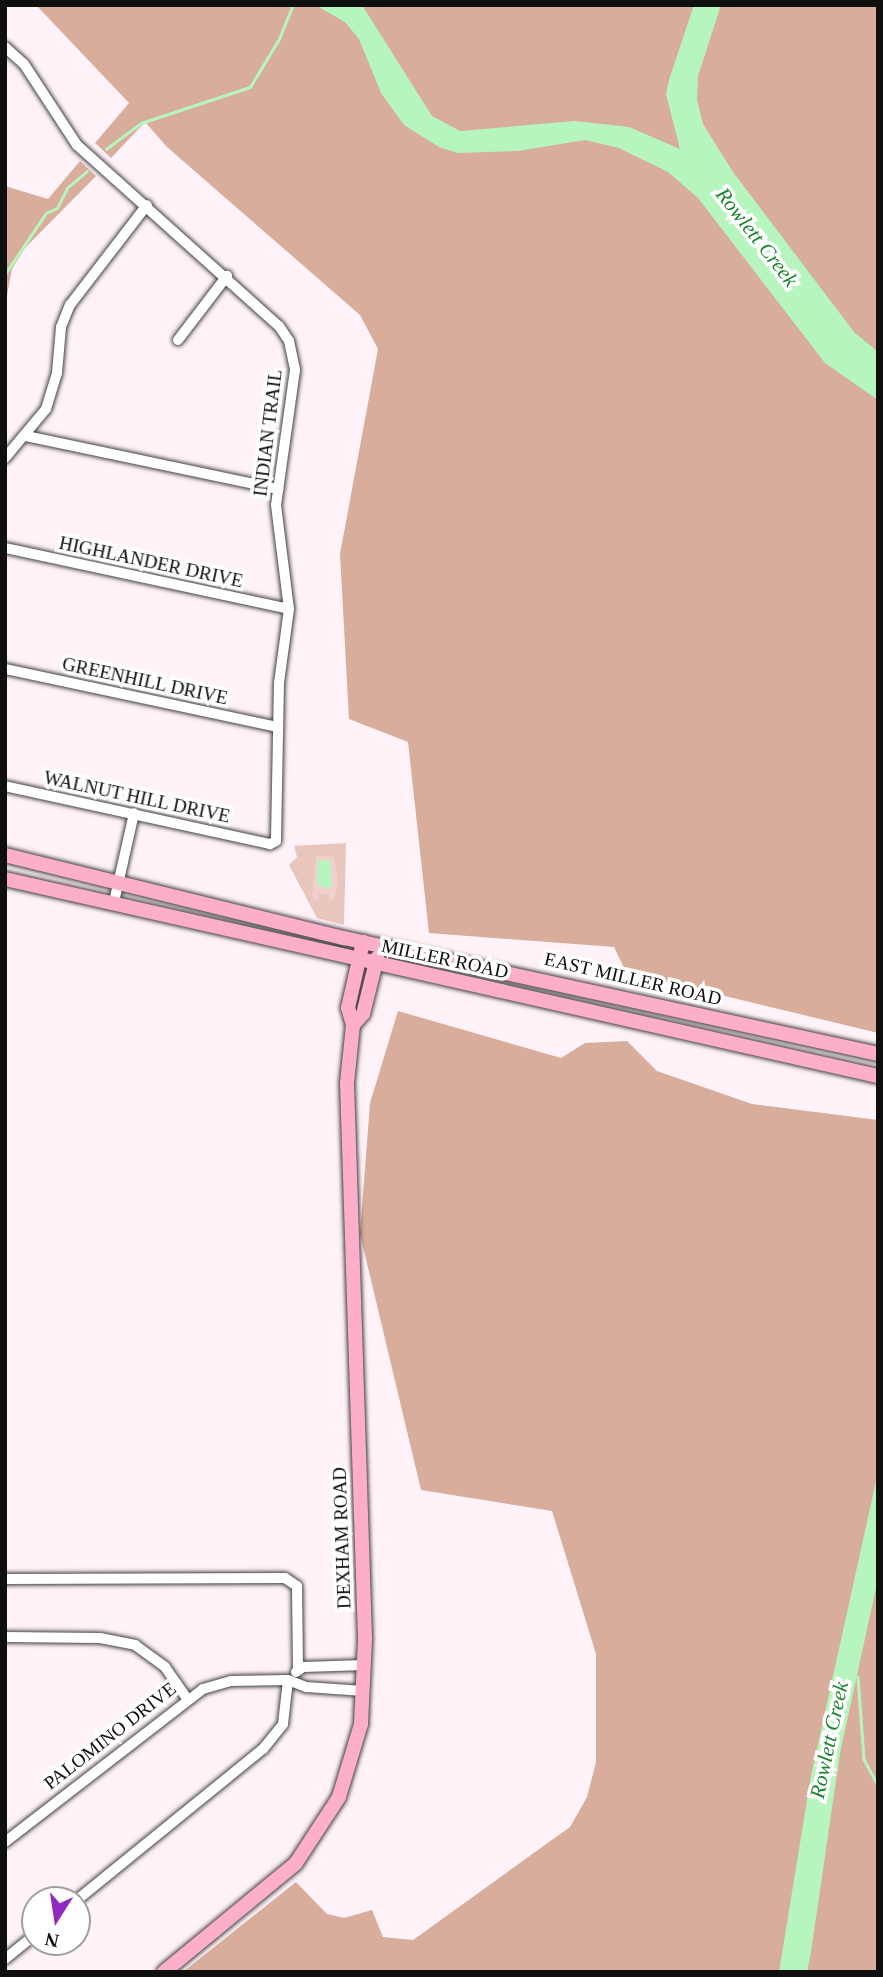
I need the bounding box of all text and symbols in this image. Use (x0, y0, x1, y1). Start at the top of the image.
water label: Rowlett Creek (711, 182, 803, 292)
street label: INDIAN TRAIL (249, 368, 287, 498)
street label: HIGHLANDER DRIVE (57, 531, 245, 593)
street label: GREENHILL DRIVE (60, 652, 230, 710)
street label: WALNUT HILL DRIVE (41, 766, 233, 828)
street label: MILLER ROAD (379, 934, 511, 984)
street label: EAST MILLER ROAD (542, 947, 724, 1011)
street label: DEXHAM ROAD (328, 1467, 356, 1609)
street label: PALOMINO DRIVE (39, 1677, 181, 1795)
water label: Rowlett Creek (804, 1679, 854, 1801)
north arrow (21, 1886, 91, 1956)
text: N (43, 1928, 61, 1952)

